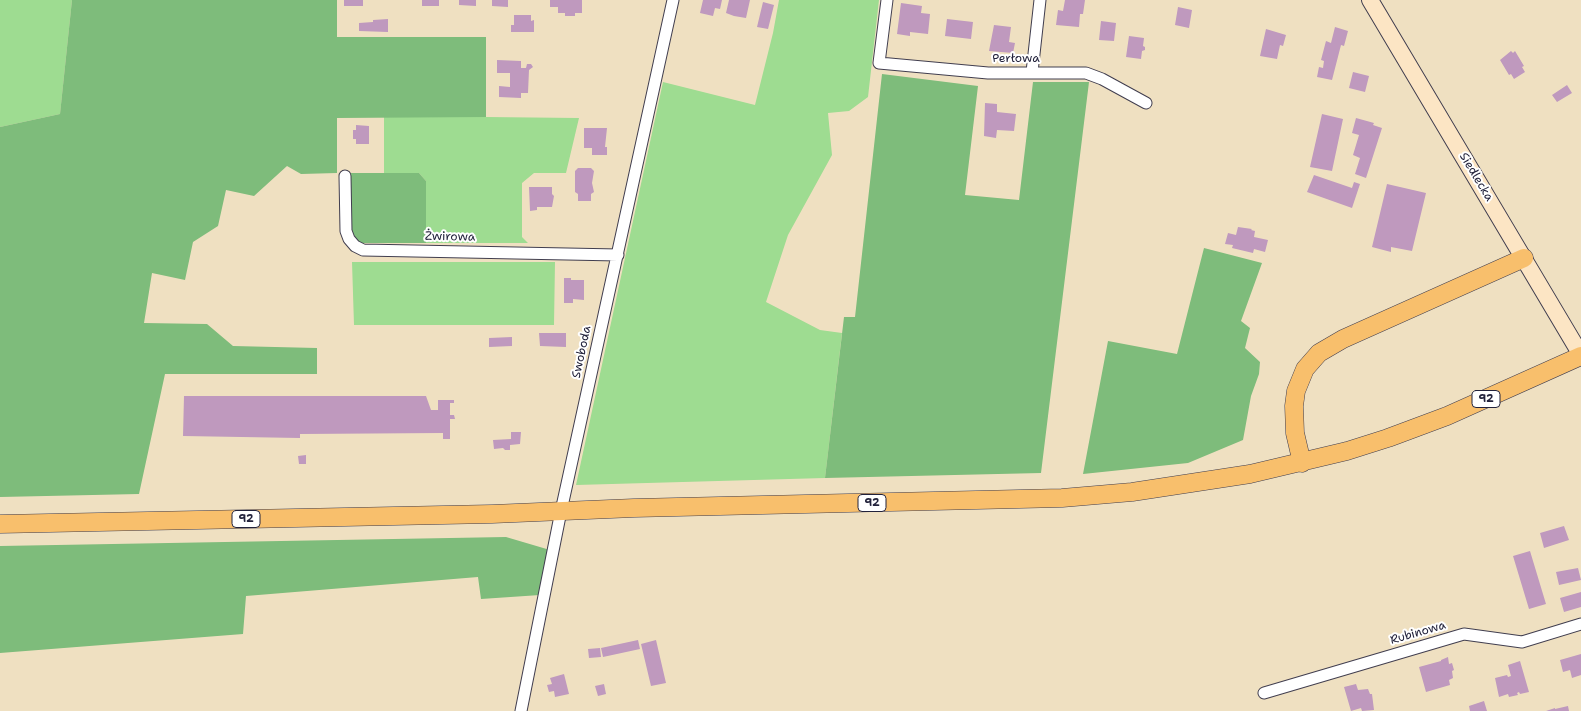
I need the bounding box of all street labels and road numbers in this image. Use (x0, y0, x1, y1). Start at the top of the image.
street label: Perłowa (992, 52, 1040, 66)
street label: Siedlecka (1456, 150, 1496, 204)
street label: Żwirowa (425, 229, 475, 245)
street label: Swoboda (569, 325, 595, 379)
road number: 92 (1472, 390, 1500, 408)
road number: 92 (858, 494, 886, 512)
road number: 92 (232, 510, 260, 528)
street label: Rubinowa (1389, 618, 1447, 648)

